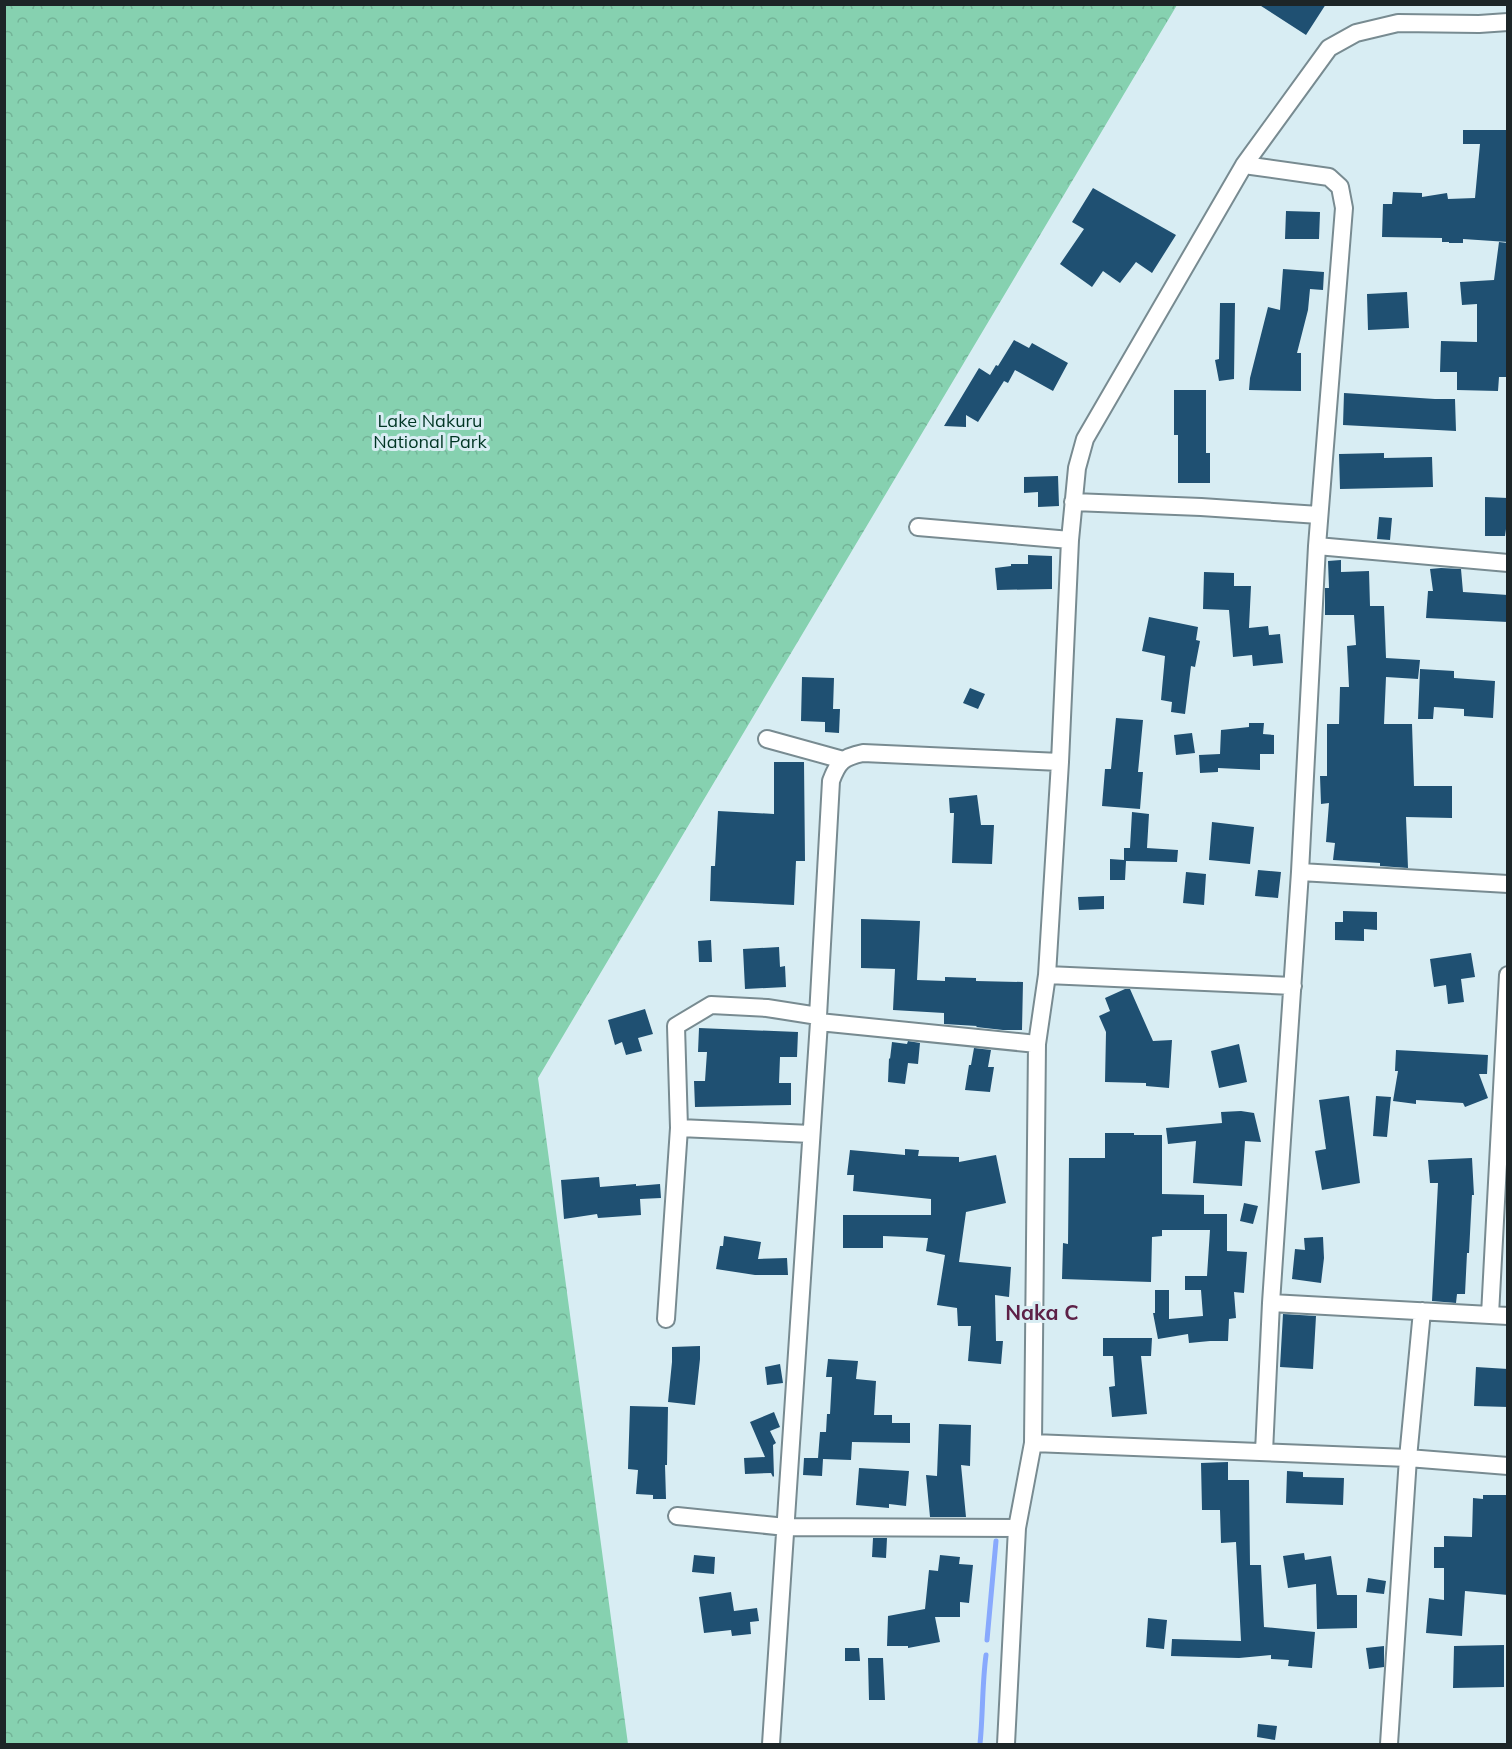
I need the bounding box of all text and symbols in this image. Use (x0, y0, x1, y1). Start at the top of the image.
park label: Lake Nakuru National Park (373, 409, 487, 453)
district label: Naka C (1005, 1299, 1079, 1325)

